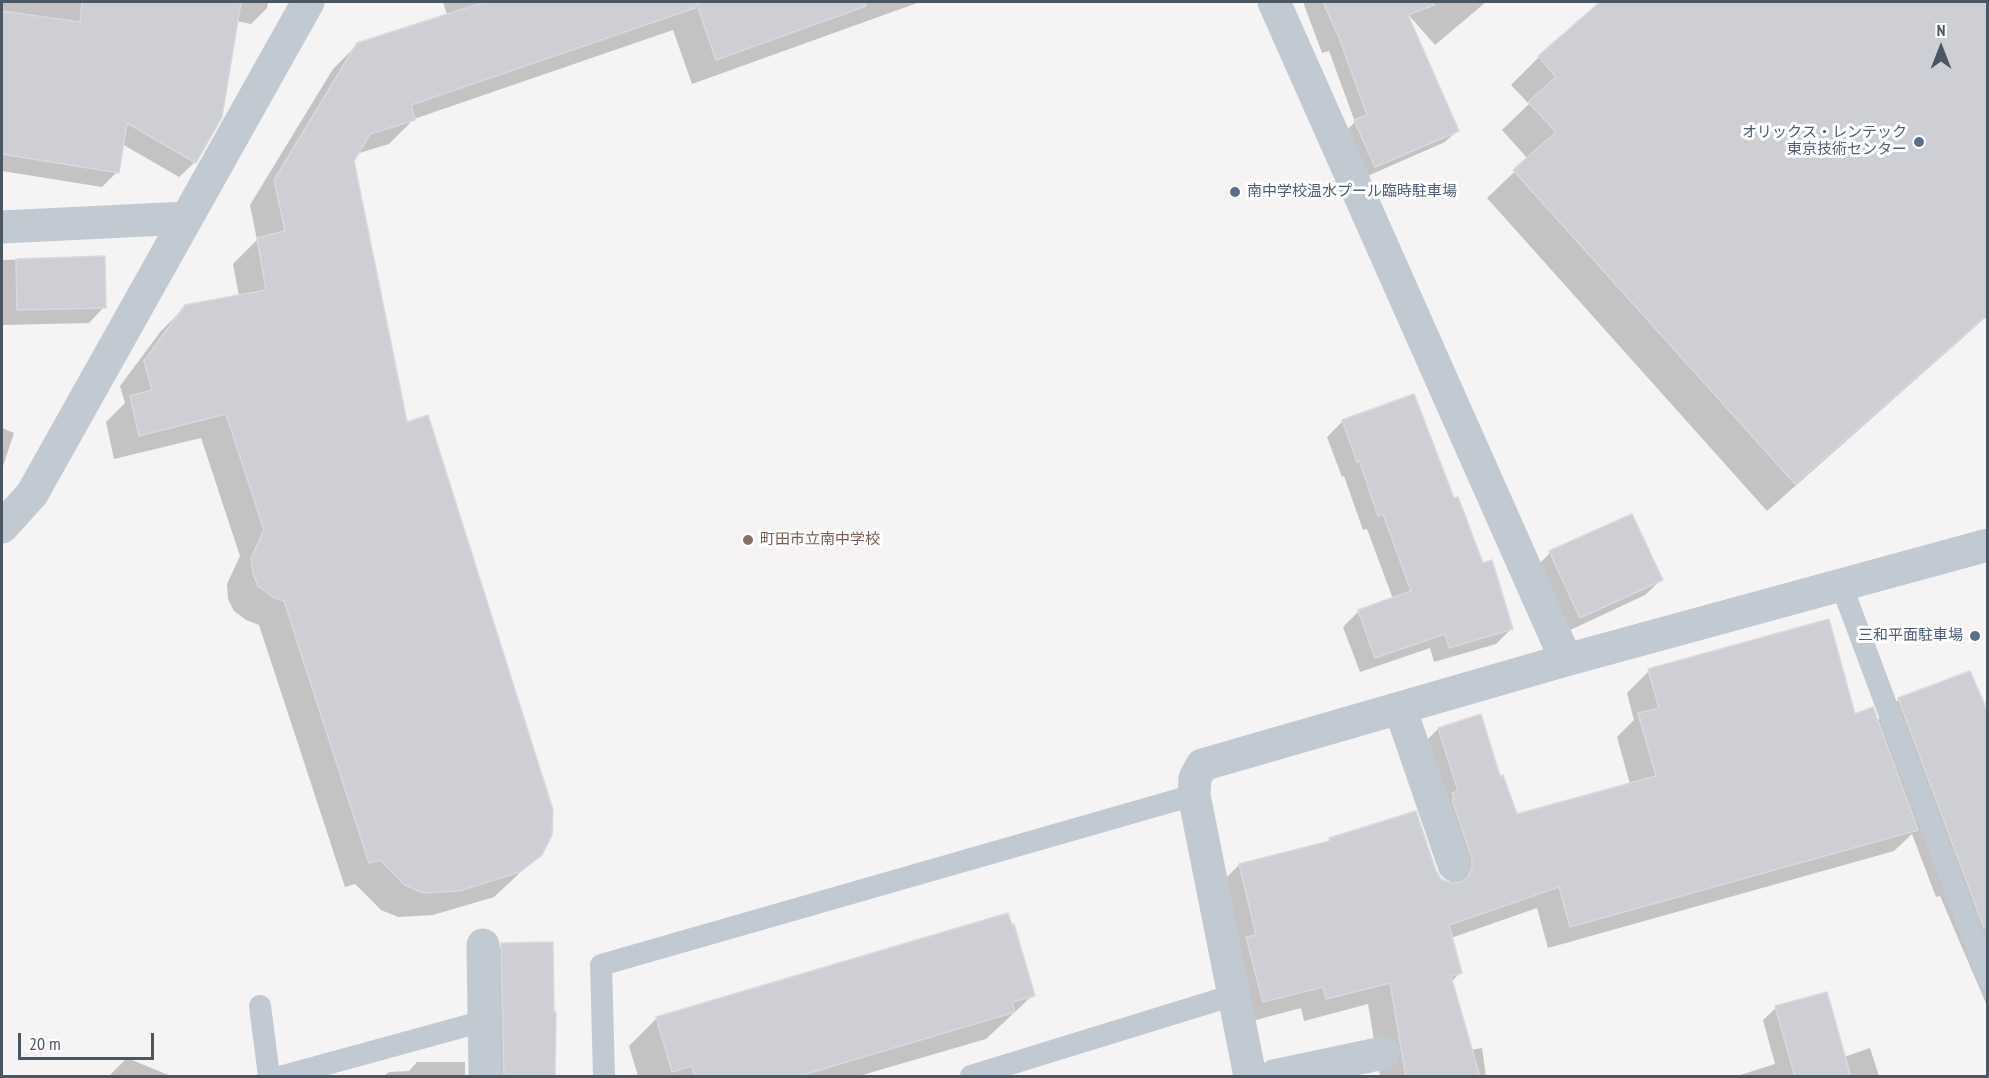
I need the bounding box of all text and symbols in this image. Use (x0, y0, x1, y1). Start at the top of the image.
north arrow (1911, 18, 1971, 78)
text: N (1937, 20, 1945, 40)
place label: オリックス・レンテック 東京技術センター (1742, 124, 1907, 159)
marker: オリックス・レンテック 東京技術センター (1912, 135, 1926, 149)
place label: 南中学校温水プール臨時駐車場 (1247, 183, 1457, 201)
marker: 南中学校温水プール臨時駐車場 (1228, 185, 1242, 199)
place label: 町田市立南中学校 (760, 531, 880, 549)
marker: 町田市立南中学校 (741, 533, 755, 547)
place label: 三和平面駐車場 (1858, 627, 1963, 645)
marker: 三和平面駐車場 (1968, 629, 1982, 643)
scale bar (21, 1021, 158, 1059)
text: 20 m (29, 1032, 61, 1055)

